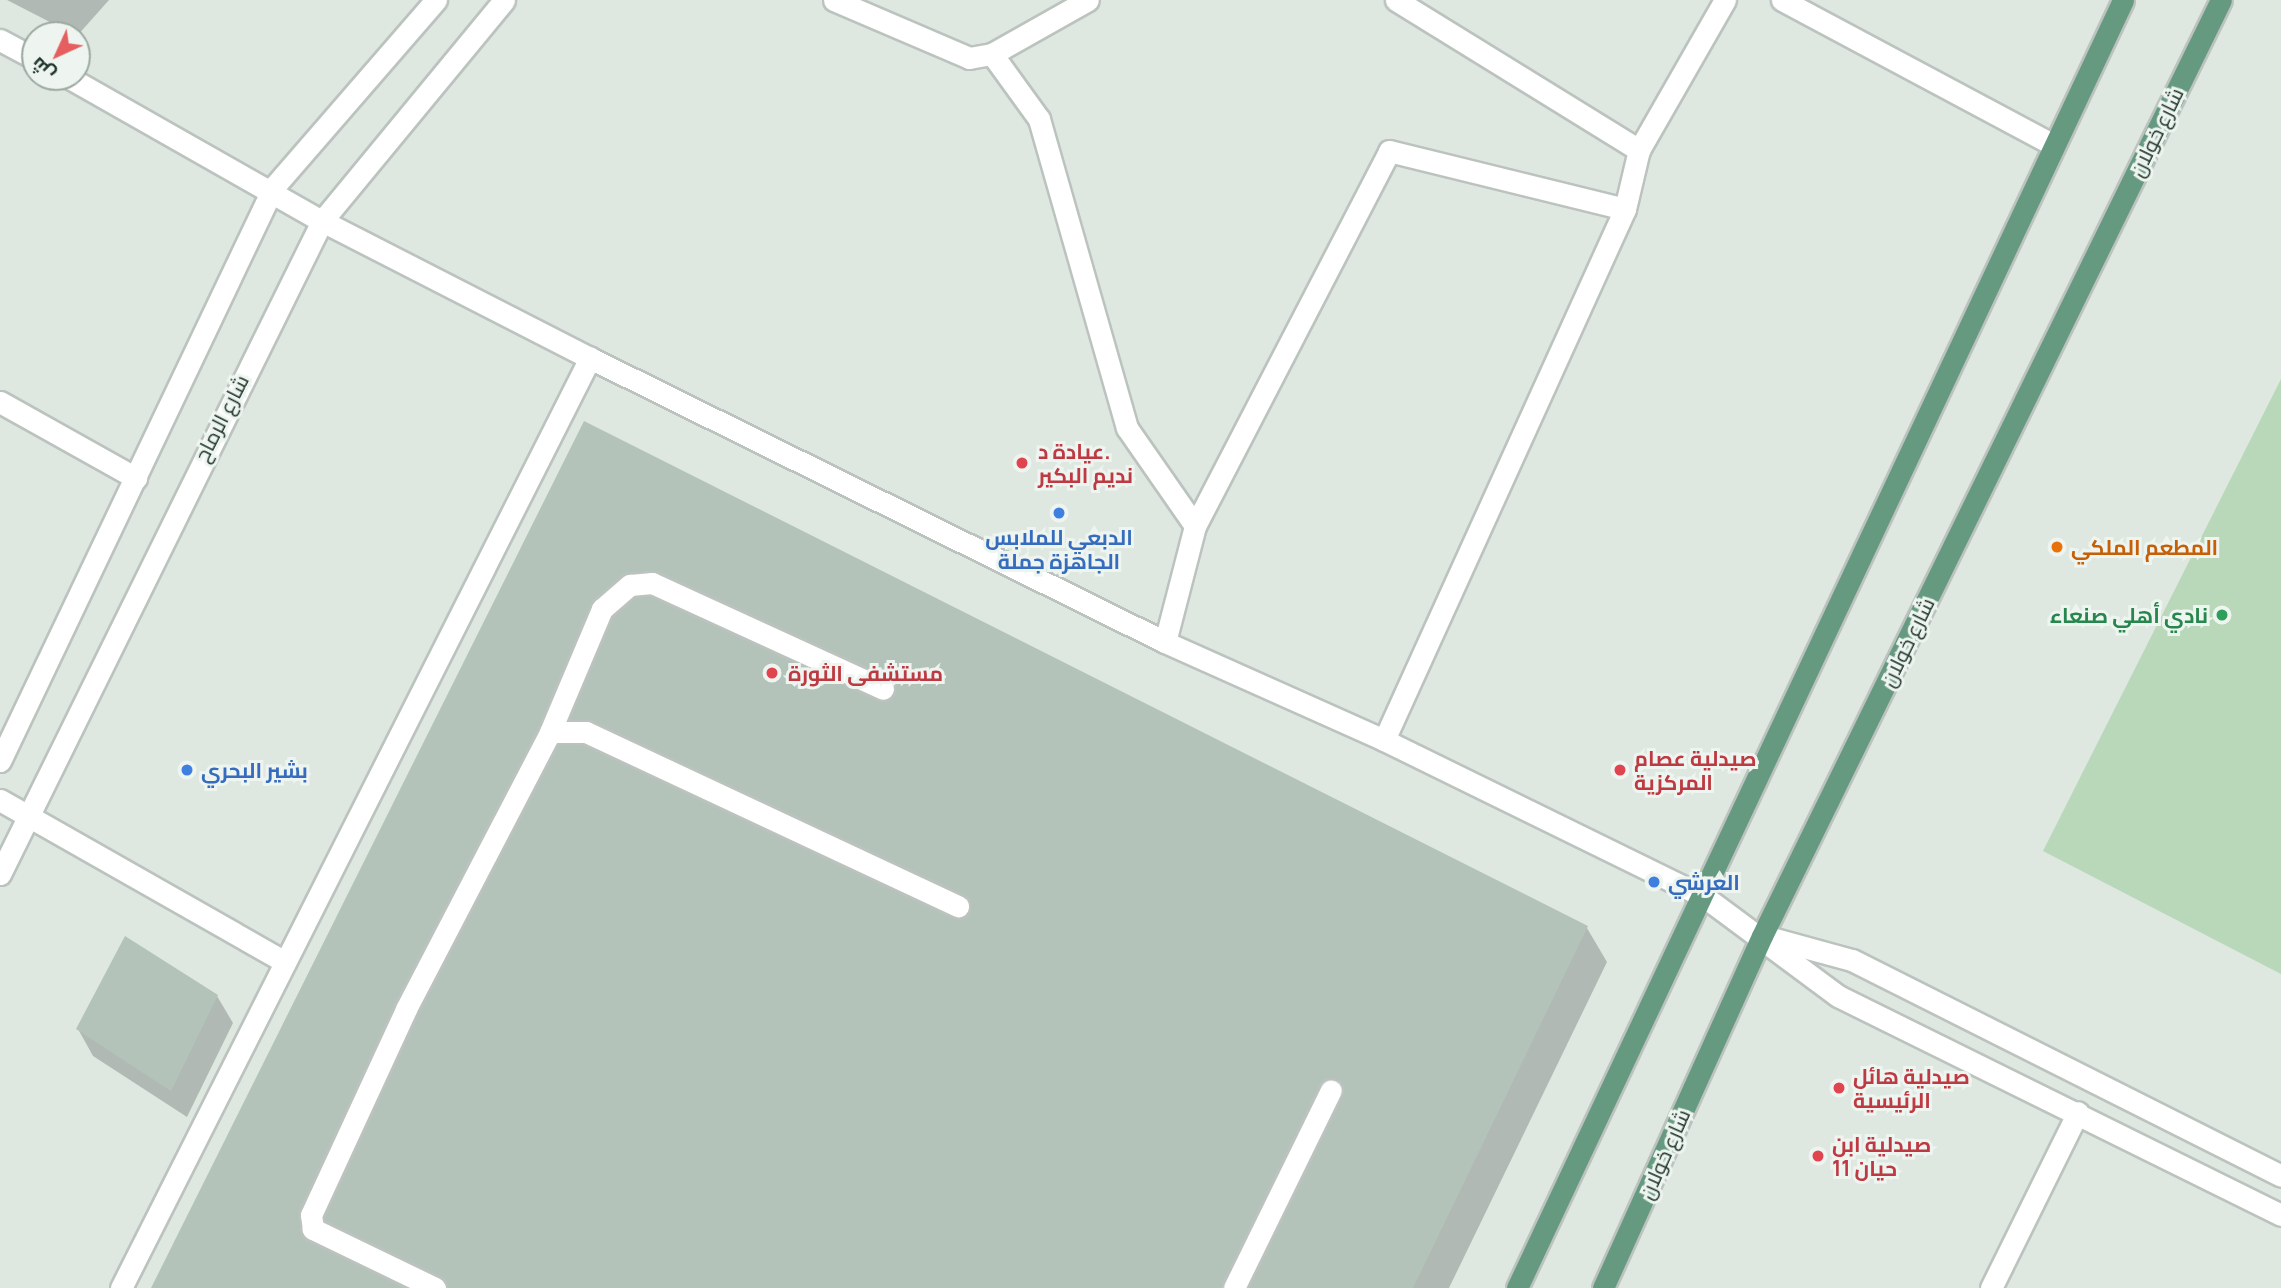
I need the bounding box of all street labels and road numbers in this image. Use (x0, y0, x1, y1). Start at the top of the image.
street label: شارع خولان (2124, 83, 2188, 181)
street label: شارع الرماح (188, 370, 254, 466)
street label: شارع خولان (1875, 593, 1939, 691)
street label: شارع خولان (1633, 1105, 1695, 1203)

